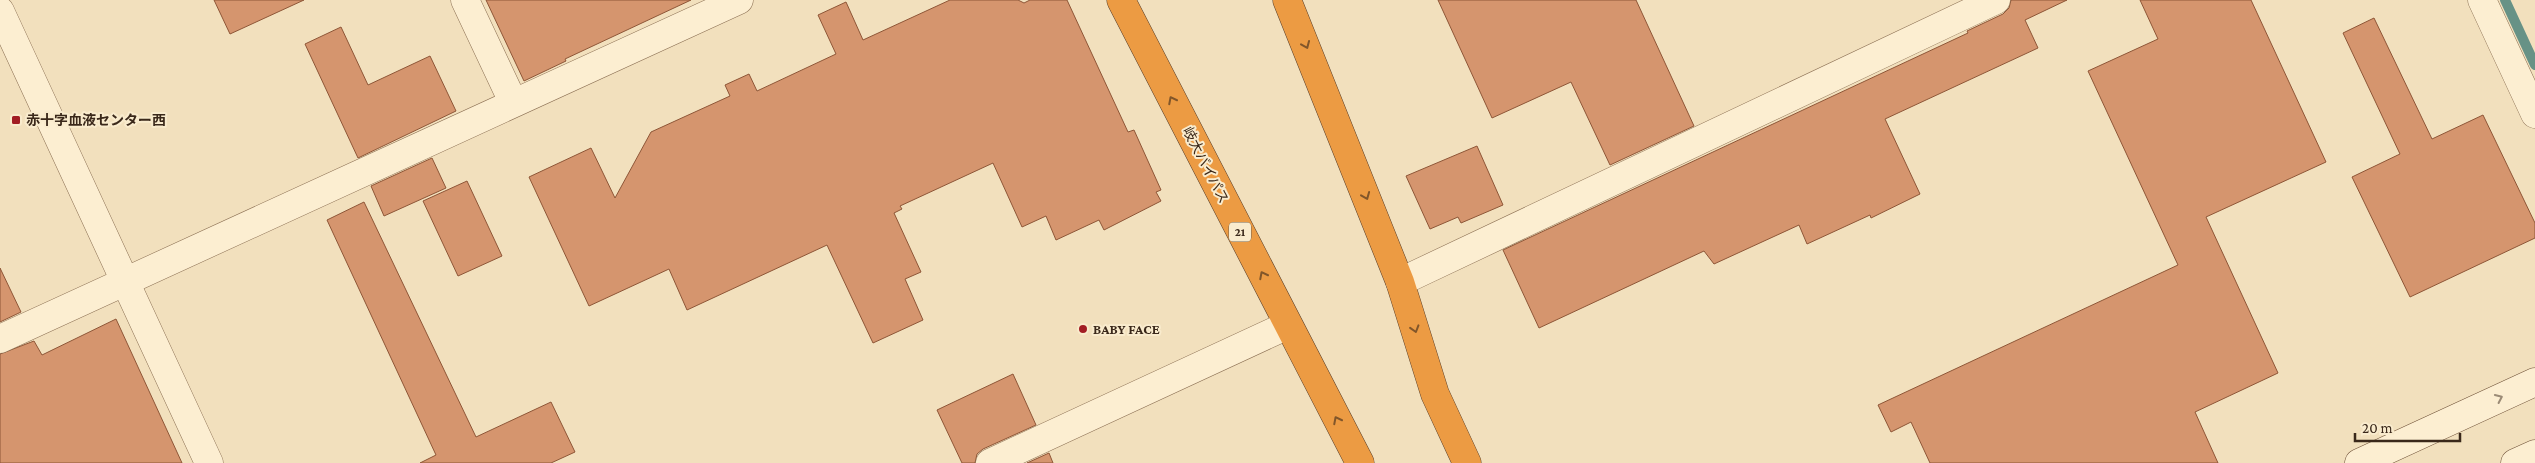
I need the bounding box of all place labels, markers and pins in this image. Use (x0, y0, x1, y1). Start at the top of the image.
place label: 赤十字血液センター西 (26, 112, 166, 128)
marker: 赤十字血液センター西 (10, 114, 22, 126)
place label: BABY FACE (1093, 321, 1160, 337)
marker: BABY FACE (1077, 323, 1089, 335)

